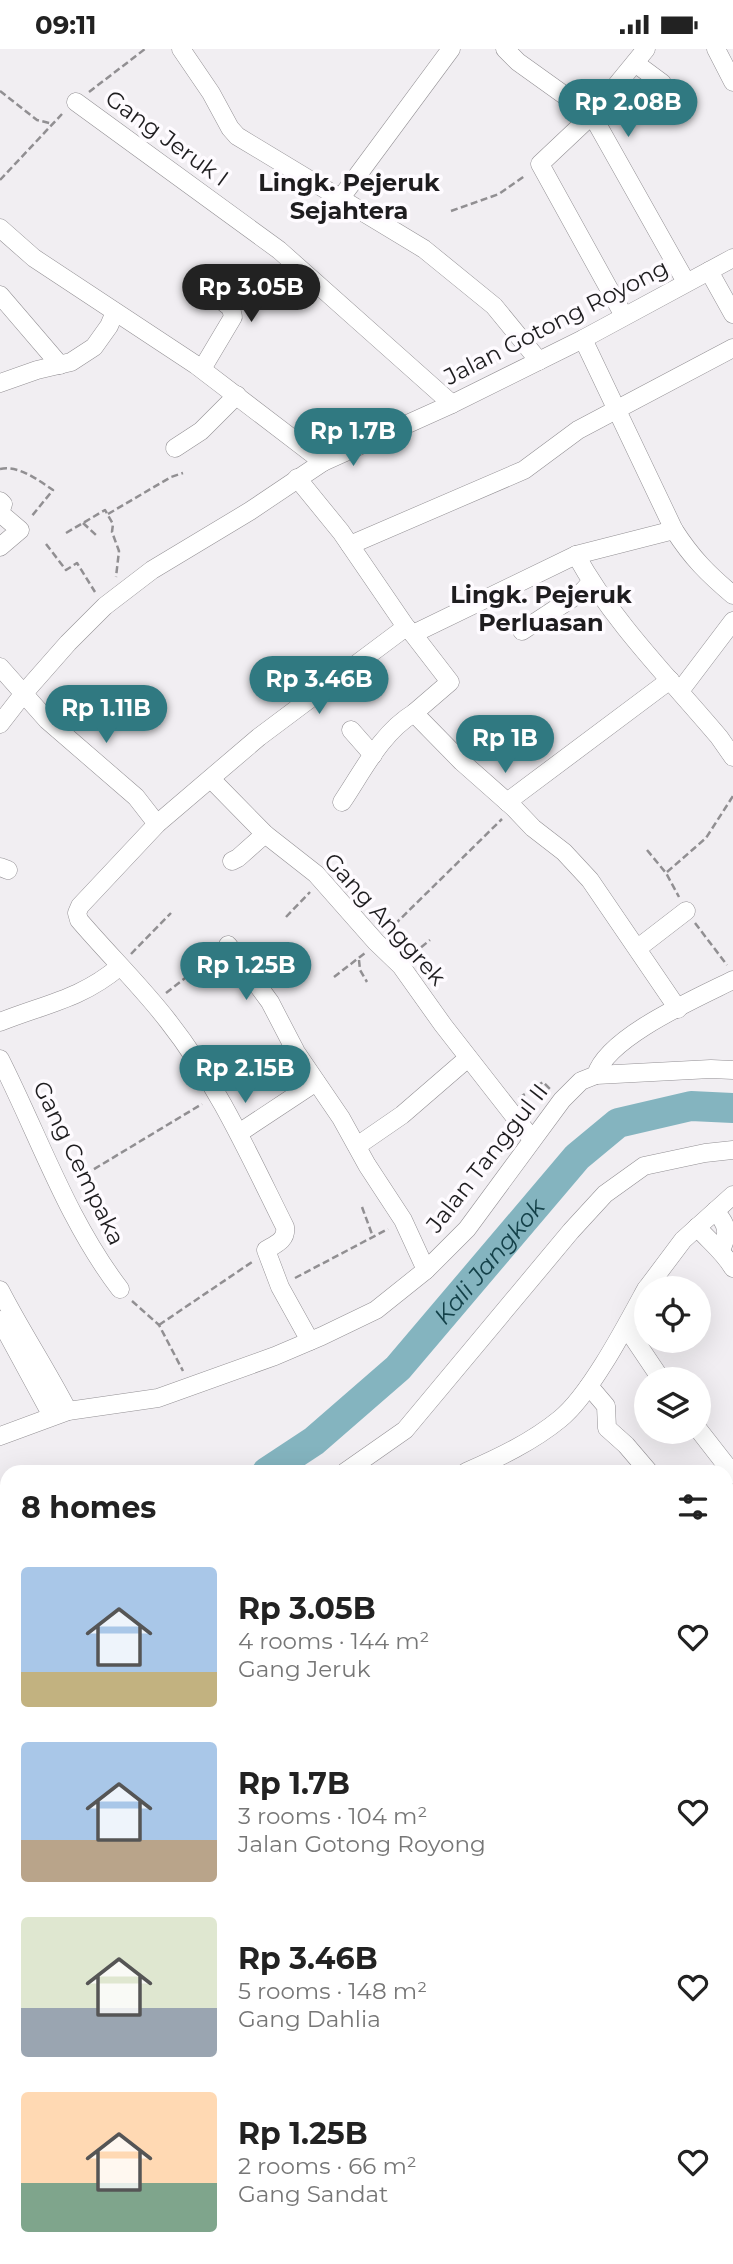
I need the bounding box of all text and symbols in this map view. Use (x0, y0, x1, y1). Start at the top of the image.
text: 09:11 (35, 9, 96, 41)
pin: Rp 2.08B (556, 80, 700, 139)
street label: Gang Jeruk I (100, 84, 234, 192)
text: Rp 2.08B (574, 88, 682, 116)
district label: Lingk. Pejeruk Sejahtera (258, 168, 440, 225)
street label: Jalan Gotong Royong (438, 253, 673, 391)
pin: Rp 3.05B (179, 265, 323, 324)
text: Rp 3.05B (198, 273, 304, 301)
pin: Rp 1.7B (288, 409, 418, 468)
text: Rp 1.7B (310, 417, 396, 445)
district label: Lingk. Pejeruk Perluasan (450, 580, 632, 637)
pin: Rp 3.46B (247, 657, 391, 716)
text: Rp 3.46B (265, 665, 373, 693)
pin: Rp 1.11B (34, 685, 178, 745)
text: Rp 1.11B (61, 694, 151, 722)
pin: Rp 1B (456, 715, 554, 775)
text: Rp 1B (472, 724, 538, 752)
street label: Gang Anggrek (318, 847, 452, 991)
pin: Rp 1.25B (174, 943, 318, 1002)
text: Rp 1.25B (196, 951, 296, 979)
pin: Rp 2.15B (173, 1045, 317, 1105)
text: Rp 2.15B (195, 1054, 295, 1082)
street label: Gang Cempaka (27, 1076, 131, 1250)
street label: Jalan Tanggul II (420, 1078, 554, 1239)
water label: Kali Jangkok (427, 1191, 551, 1330)
map controls (634, 1276, 711, 1444)
button: locate (634, 1276, 711, 1353)
button: layers (634, 1367, 711, 1444)
icon: filters (674, 1488, 712, 1526)
text: 8 homes (21, 1489, 156, 1526)
text: Rp 3.05B (238, 1590, 376, 1627)
icon: home (77, 1595, 161, 1679)
icon: heart (674, 1618, 712, 1656)
text: 4 rooms · 144 m² (238, 1627, 430, 1655)
text: Gang Jeruk (238, 1655, 371, 1683)
text: Rp 1.7B (238, 1765, 350, 1802)
icon: home (77, 1770, 161, 1854)
icon: heart (674, 1793, 712, 1831)
text: 3 rooms · 104 m² (238, 1802, 427, 1830)
text: Jalan Gotong Royong (238, 1830, 486, 1858)
text: Rp 3.46B (238, 1940, 378, 1977)
icon: home (77, 1945, 161, 2029)
icon: heart (674, 1968, 712, 2006)
text: 5 rooms · 148 m² (238, 1977, 427, 2005)
text: Gang Dahlia (238, 2005, 381, 2033)
text: Rp 1.25B (238, 2115, 368, 2152)
icon: home (77, 2120, 161, 2204)
icon: heart (674, 2143, 712, 2181)
text: 2 rooms · 66 m² (238, 2152, 417, 2180)
text: Gang Sandat (238, 2180, 388, 2208)

